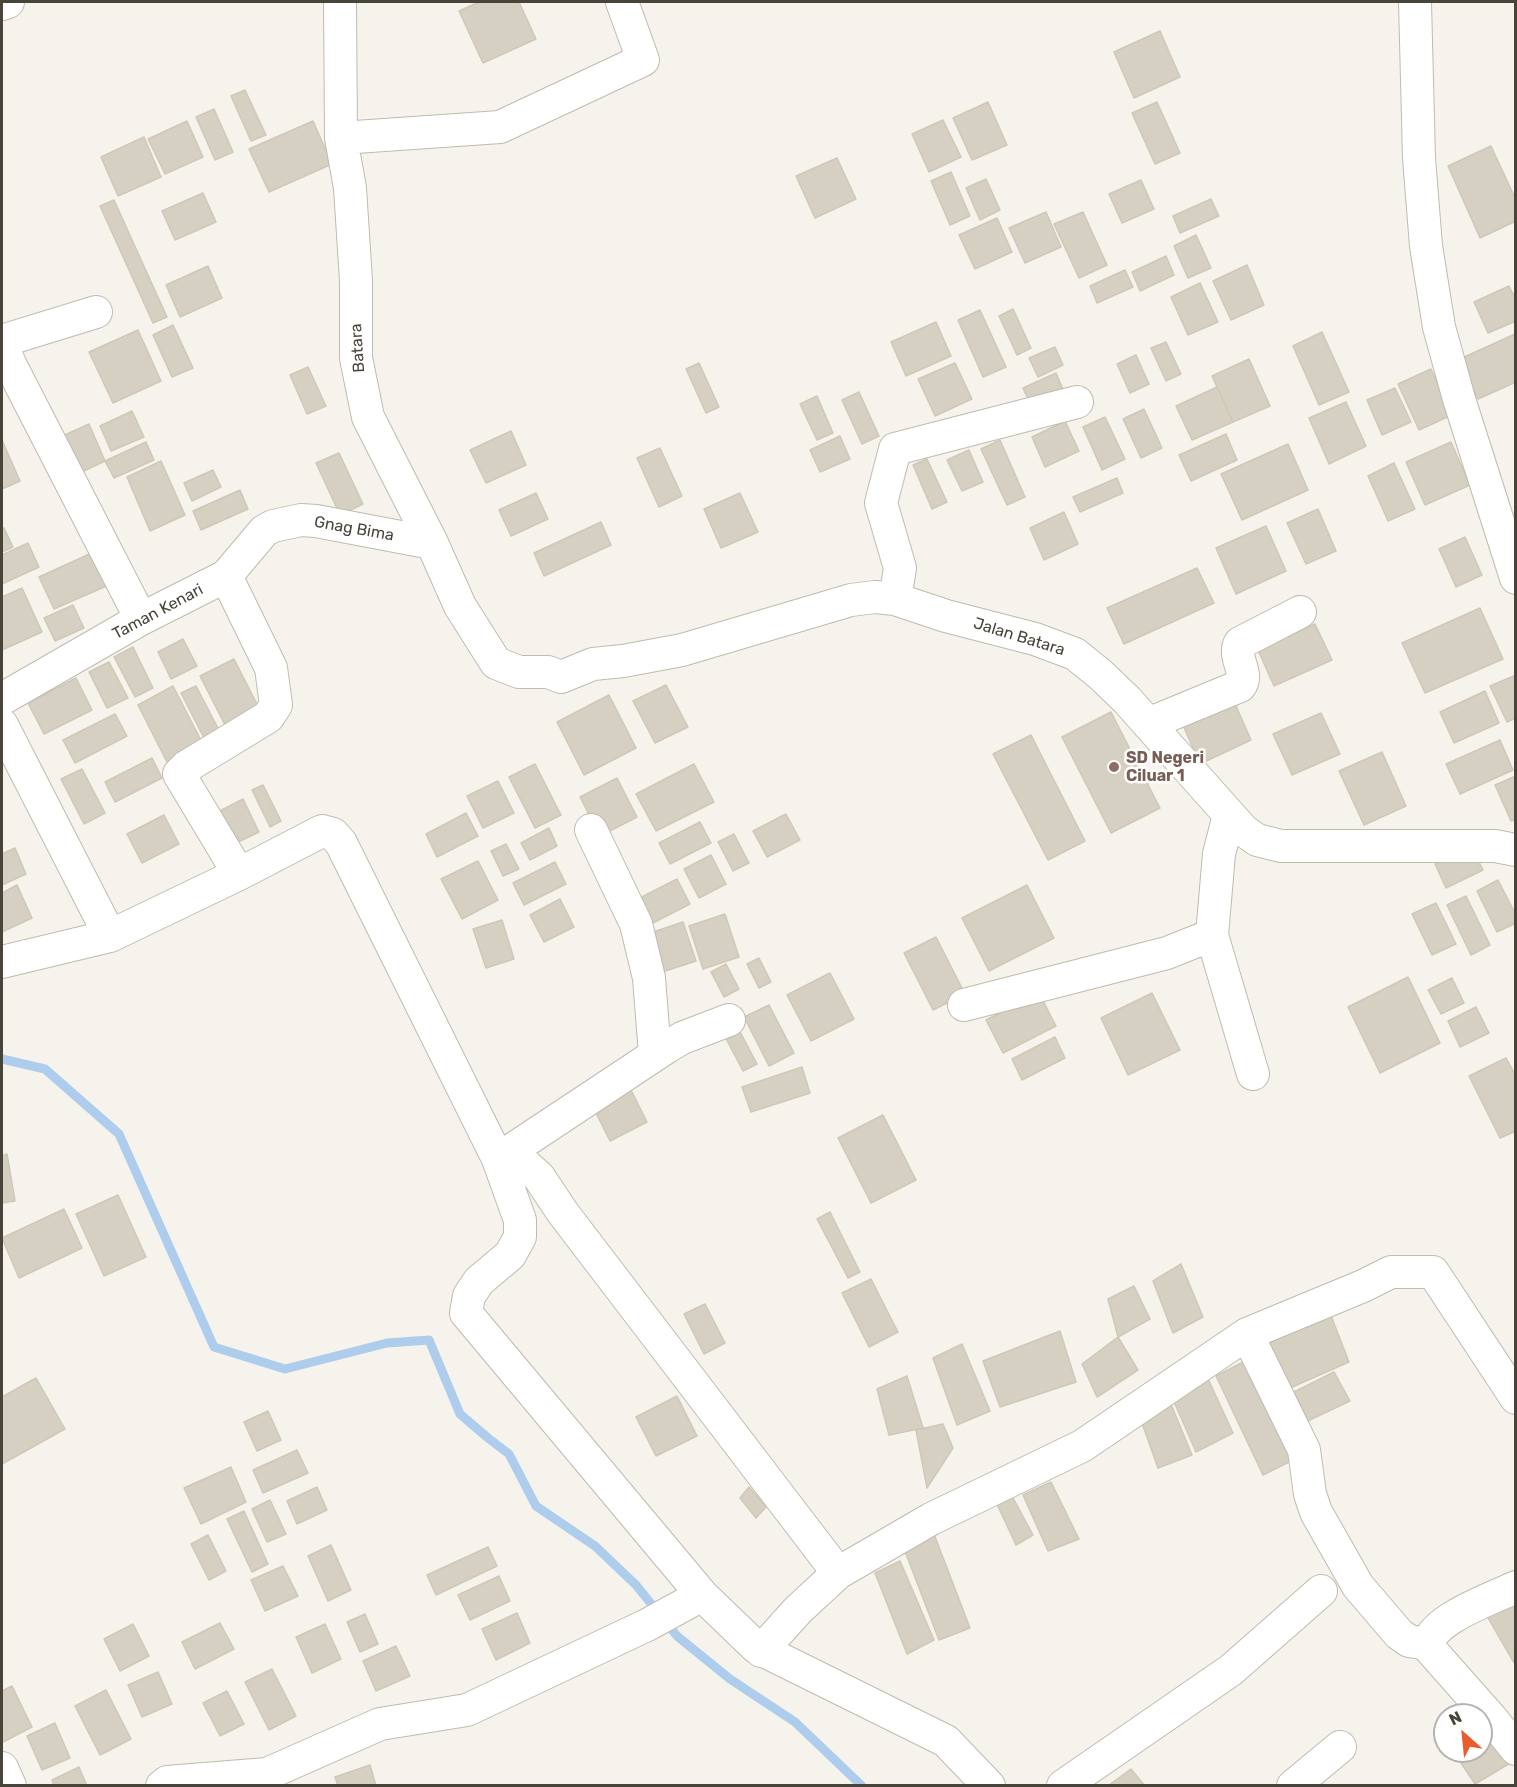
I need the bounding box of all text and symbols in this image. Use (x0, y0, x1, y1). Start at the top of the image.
street label: Batara (347, 323, 369, 373)
street label: Gnag Bima (313, 513, 395, 545)
street label: Taman Kenari (109, 580, 207, 644)
street label: Jalan Batara (971, 614, 1067, 660)
place label: SD Negeri Ciluar 1 (1126, 748, 1204, 786)
marker: SD Negeri Ciluar 1 (1107, 760, 1121, 774)
north arrow (1433, 1703, 1493, 1763)
text: N (1446, 1707, 1465, 1729)

